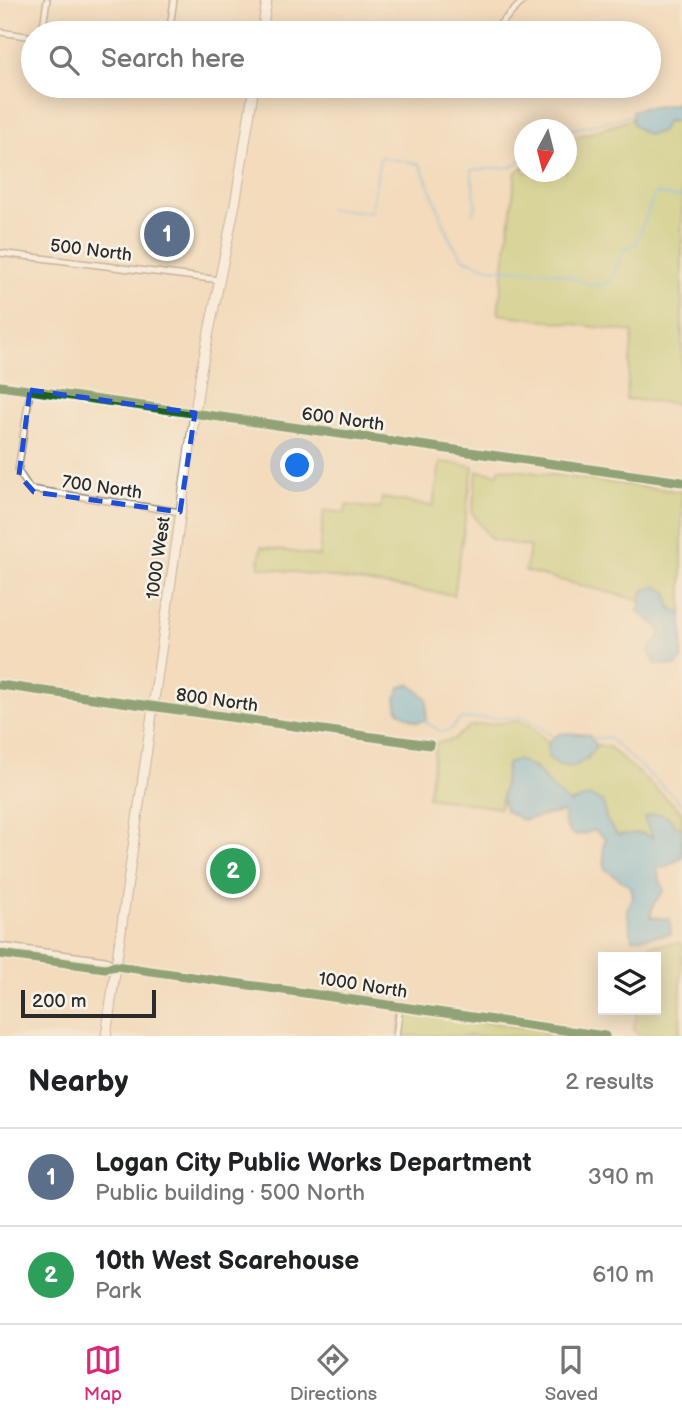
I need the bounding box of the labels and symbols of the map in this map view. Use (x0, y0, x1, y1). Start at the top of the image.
north arrow (514, 119, 577, 182)
pin: 1 (144, 208, 190, 260)
street label: 500 North (49, 235, 133, 266)
street label: 600 North (300, 403, 386, 436)
your location (280, 448, 314, 482)
street label: 700 North (60, 471, 143, 504)
street label: 1000 West (142, 515, 175, 601)
street label: 800 North (175, 684, 259, 717)
pin: 2 (210, 845, 256, 897)
street label: 1000 North (317, 968, 409, 1003)
scale bar (21, 987, 156, 1019)

